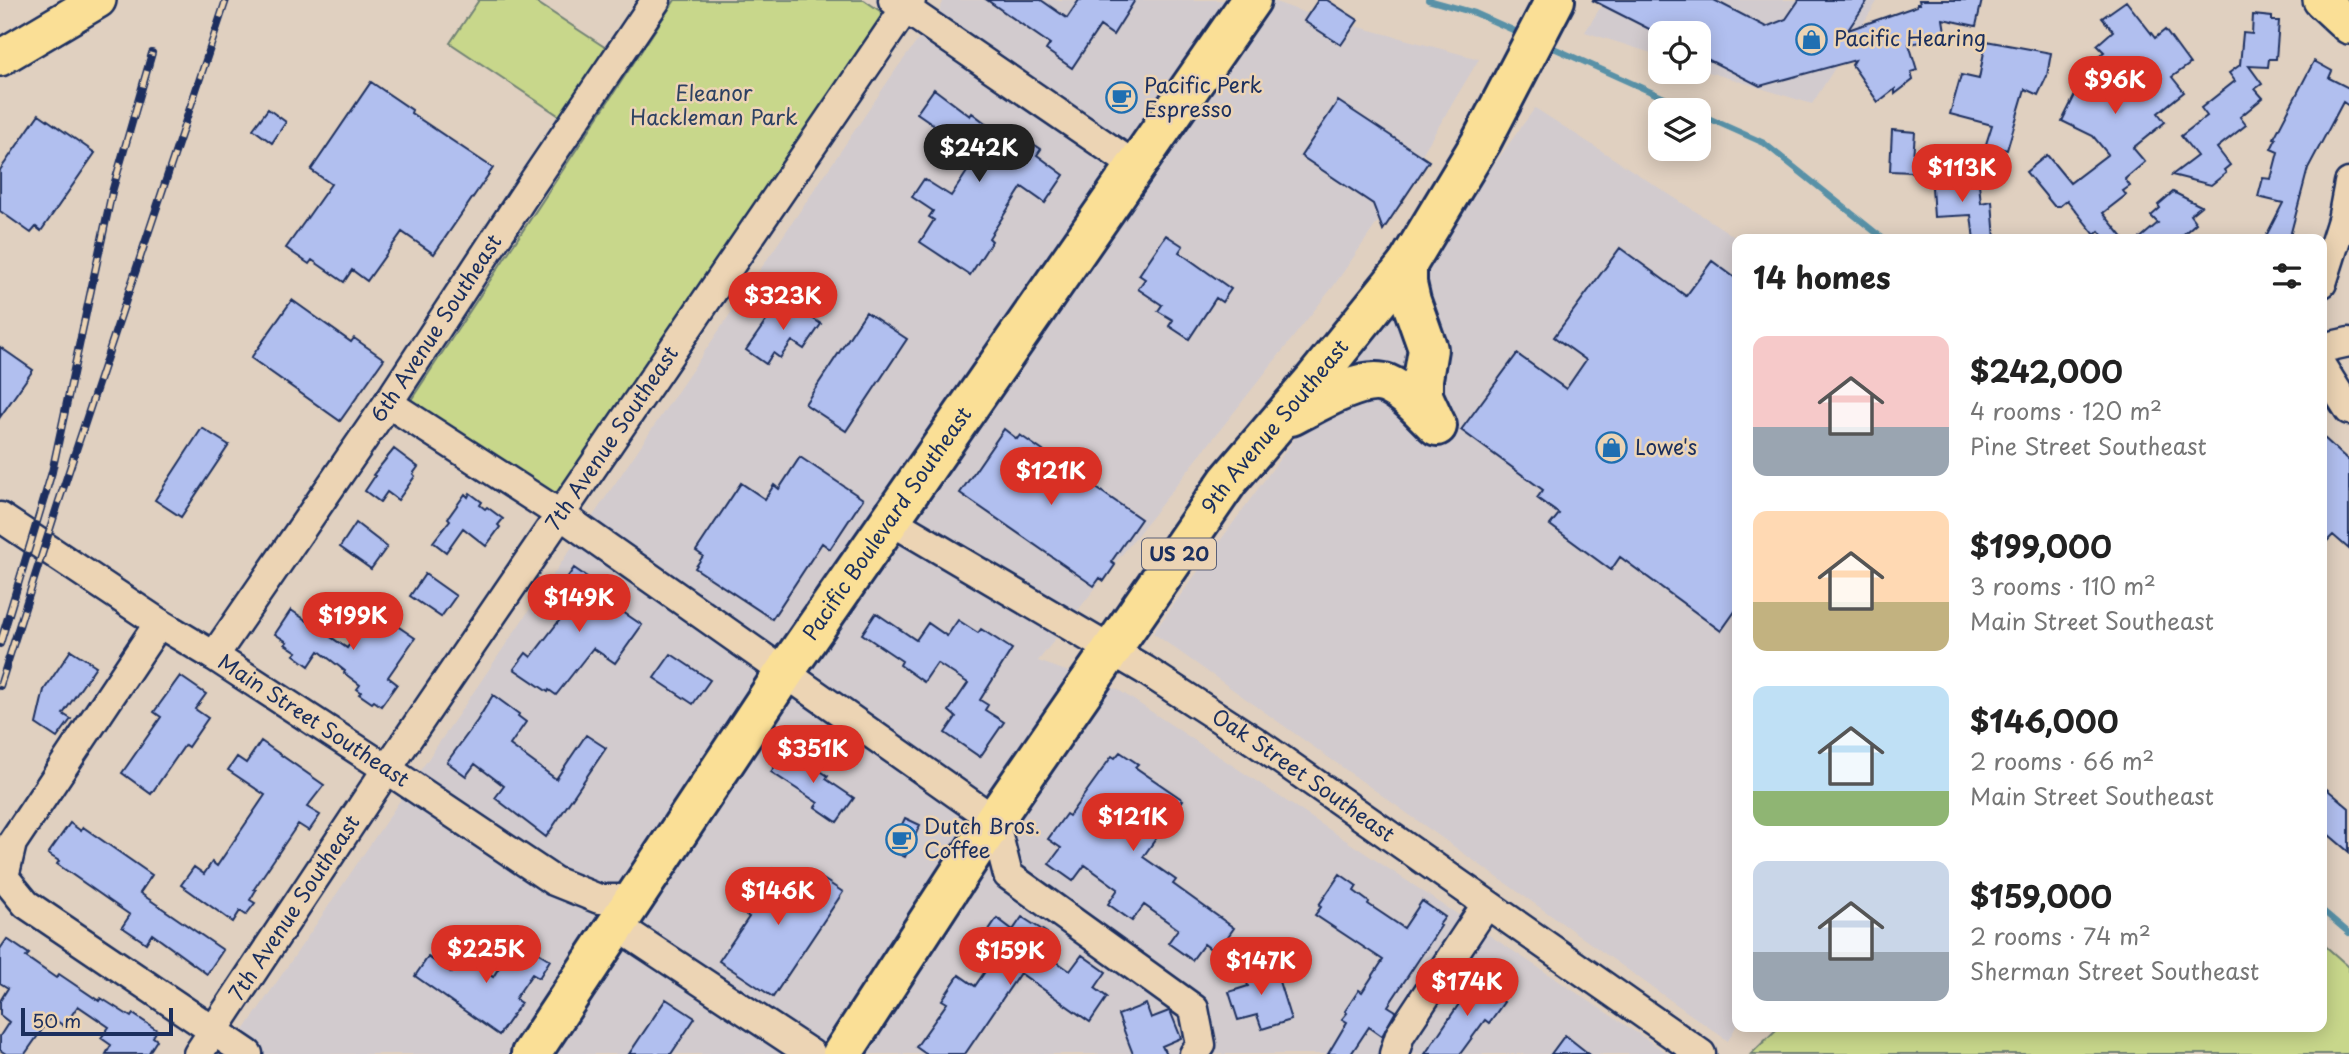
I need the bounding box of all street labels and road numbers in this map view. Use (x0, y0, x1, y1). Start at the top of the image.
street label: 6th Avenue Southeast (362, 227, 508, 428)
street label: 9th Avenue Southeast (1192, 331, 1355, 519)
street label: 7th Avenue Southeast (536, 339, 685, 536)
street label: Pacific Boulevard Southeast (794, 399, 978, 646)
road number: US 20 (1142, 538, 1216, 569)
street label: Main Street Southeast (212, 645, 417, 794)
street label: Oak Street Southeast (1206, 700, 1402, 849)
street label: 7th Avenue Southeast (220, 808, 366, 1006)

